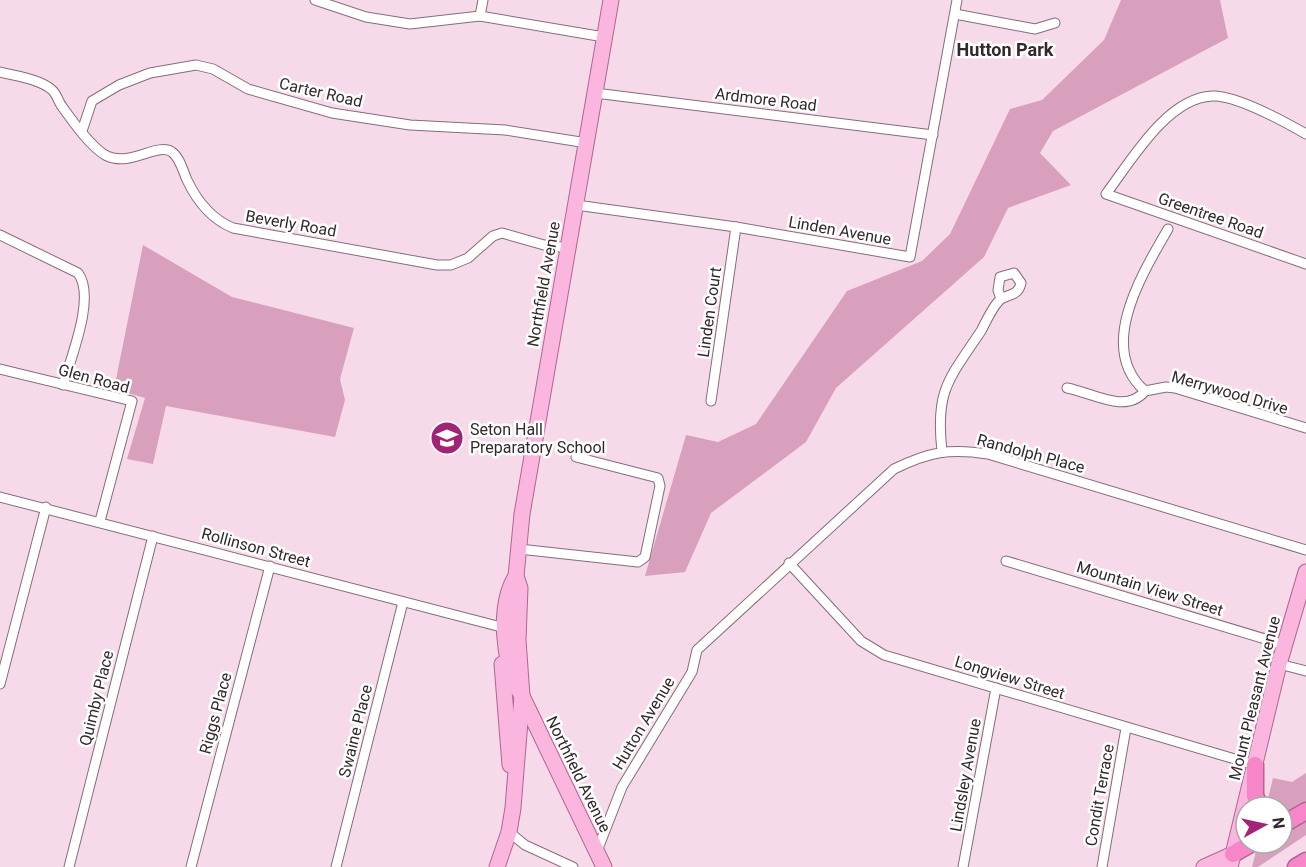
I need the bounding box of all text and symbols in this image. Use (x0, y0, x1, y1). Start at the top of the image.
district label: Hutton Park (957, 39, 1054, 60)
street label: Carter Road (277, 74, 364, 111)
street label: Ardmore Road (714, 84, 818, 115)
street label: Greentree Road (1156, 189, 1266, 242)
street label: Beverly Road (244, 206, 338, 241)
street label: Linden Avenue (787, 212, 893, 249)
street label: Northfield Avenue (523, 220, 564, 348)
street label: Linden Court (694, 266, 725, 358)
street label: Glen Road (56, 360, 131, 397)
street label: Merrywood Drive (1169, 367, 1290, 418)
school or university icon: Seton Hall Preparatory School (429, 420, 465, 456)
place label: Seton Hall Preparatory School (470, 420, 605, 457)
street label: Randolph Place (975, 430, 1087, 477)
street label: Rollinson Street (199, 524, 312, 571)
street label: Mountain View Street (1074, 557, 1225, 620)
street label: Mount Pleasant Avenue (1225, 614, 1284, 782)
street label: Quimby Place (75, 648, 118, 748)
street label: Longview Street (953, 652, 1067, 703)
street label: Riggs Place (196, 670, 235, 756)
street label: Hutton Avenue (608, 673, 679, 773)
street label: Swaine Place (335, 683, 376, 779)
street label: Northfield Avenue (542, 713, 615, 835)
street label: Lindsley Avenue (946, 717, 985, 833)
street label: Condit Terrace (1081, 742, 1118, 848)
north arrow (1234, 795, 1294, 855)
text: N (1268, 816, 1289, 830)

